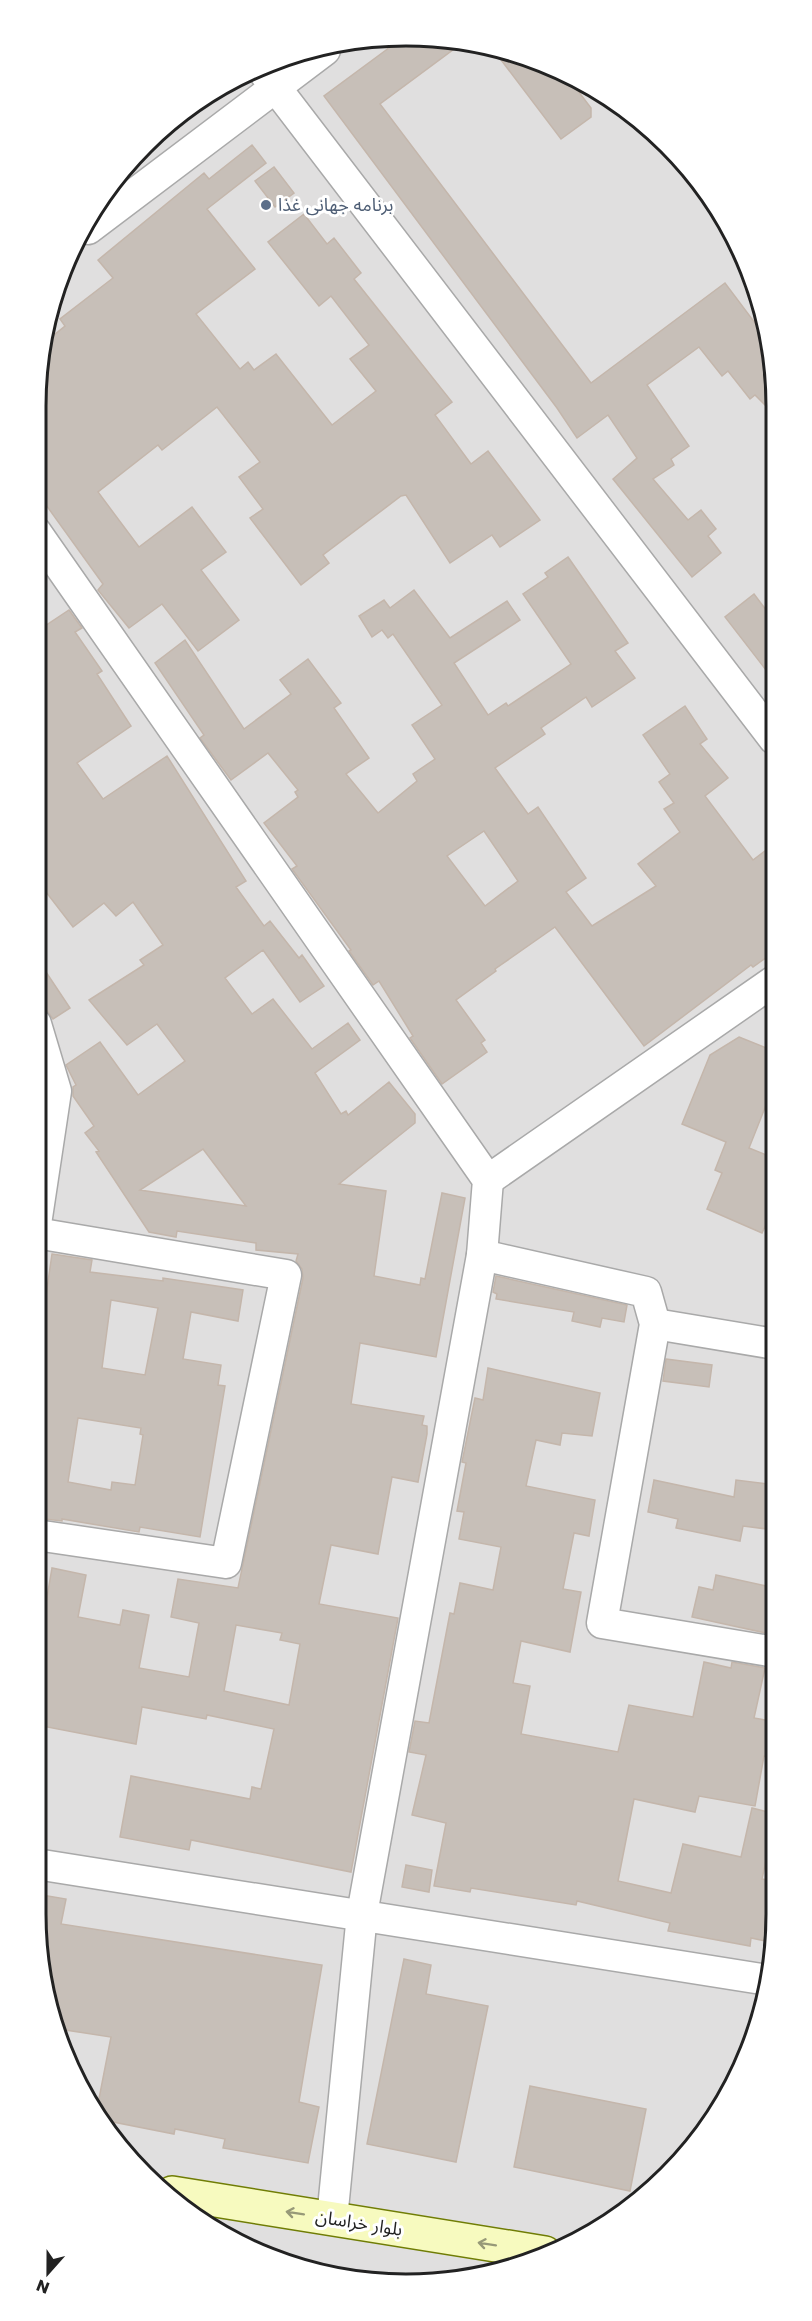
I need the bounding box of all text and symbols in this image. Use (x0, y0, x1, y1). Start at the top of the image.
place label: برنامه جهانی غذا (278, 192, 393, 217)
marker: برنامه جهانی غذا (259, 198, 273, 212)
street label: بلوار خراسان (314, 2203, 404, 2242)
one-way arrow (285, 2207, 305, 2218)
one-way arrow (478, 2238, 498, 2249)
north arrow (18, 2243, 78, 2303)
text: N (33, 2274, 53, 2299)

